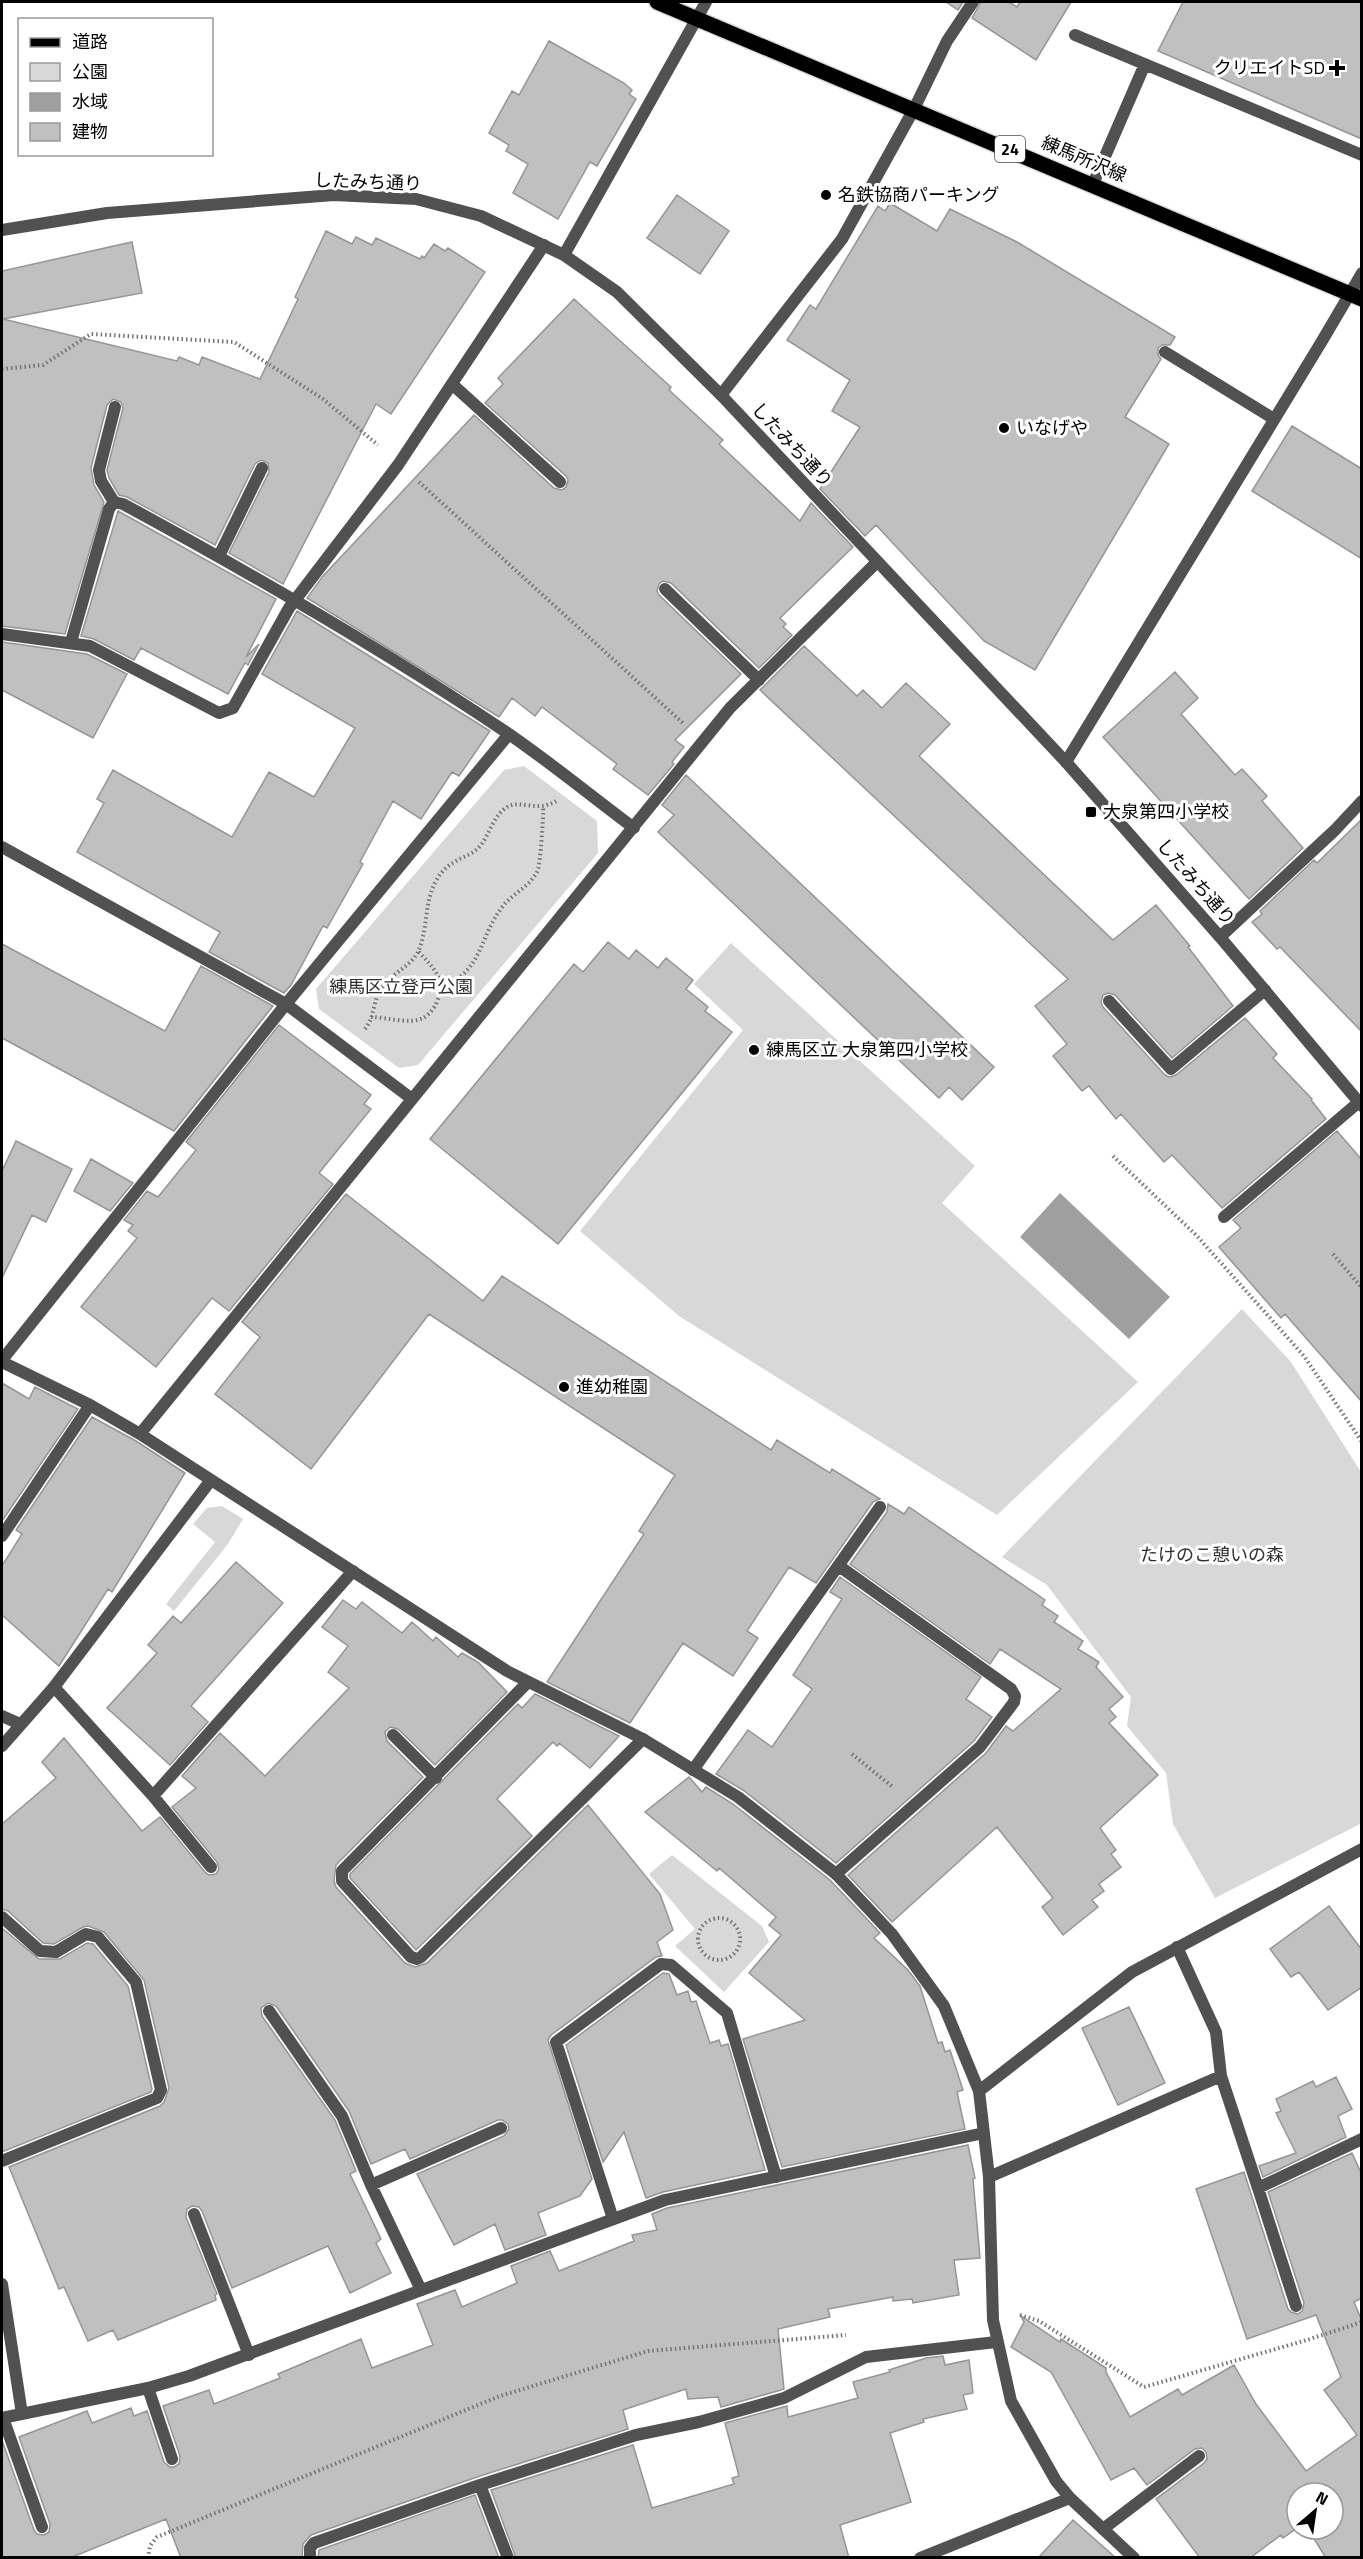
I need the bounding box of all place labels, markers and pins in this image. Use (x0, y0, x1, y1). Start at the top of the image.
place label: クリエイトSD (1214, 54, 1325, 81)
marker: クリエイトSD (1330, 61, 1344, 75)
place label: 名鉄協商パーキング (838, 181, 999, 208)
marker: 名鉄協商パーキング (819, 188, 833, 202)
place label: いなげや (1016, 414, 1088, 441)
marker: いなげや (997, 421, 1011, 435)
place label: 大泉第四小学校 (1103, 798, 1229, 825)
marker: 大泉第四小学校 (1084, 805, 1098, 819)
place label: 練馬区立 大泉第四小学校 (766, 1036, 968, 1063)
marker: 練馬区立 大泉第四小学校 (747, 1043, 761, 1057)
place label: 進幼稚園 (576, 1373, 648, 1400)
marker: 進幼稚園 (557, 1380, 571, 1394)

